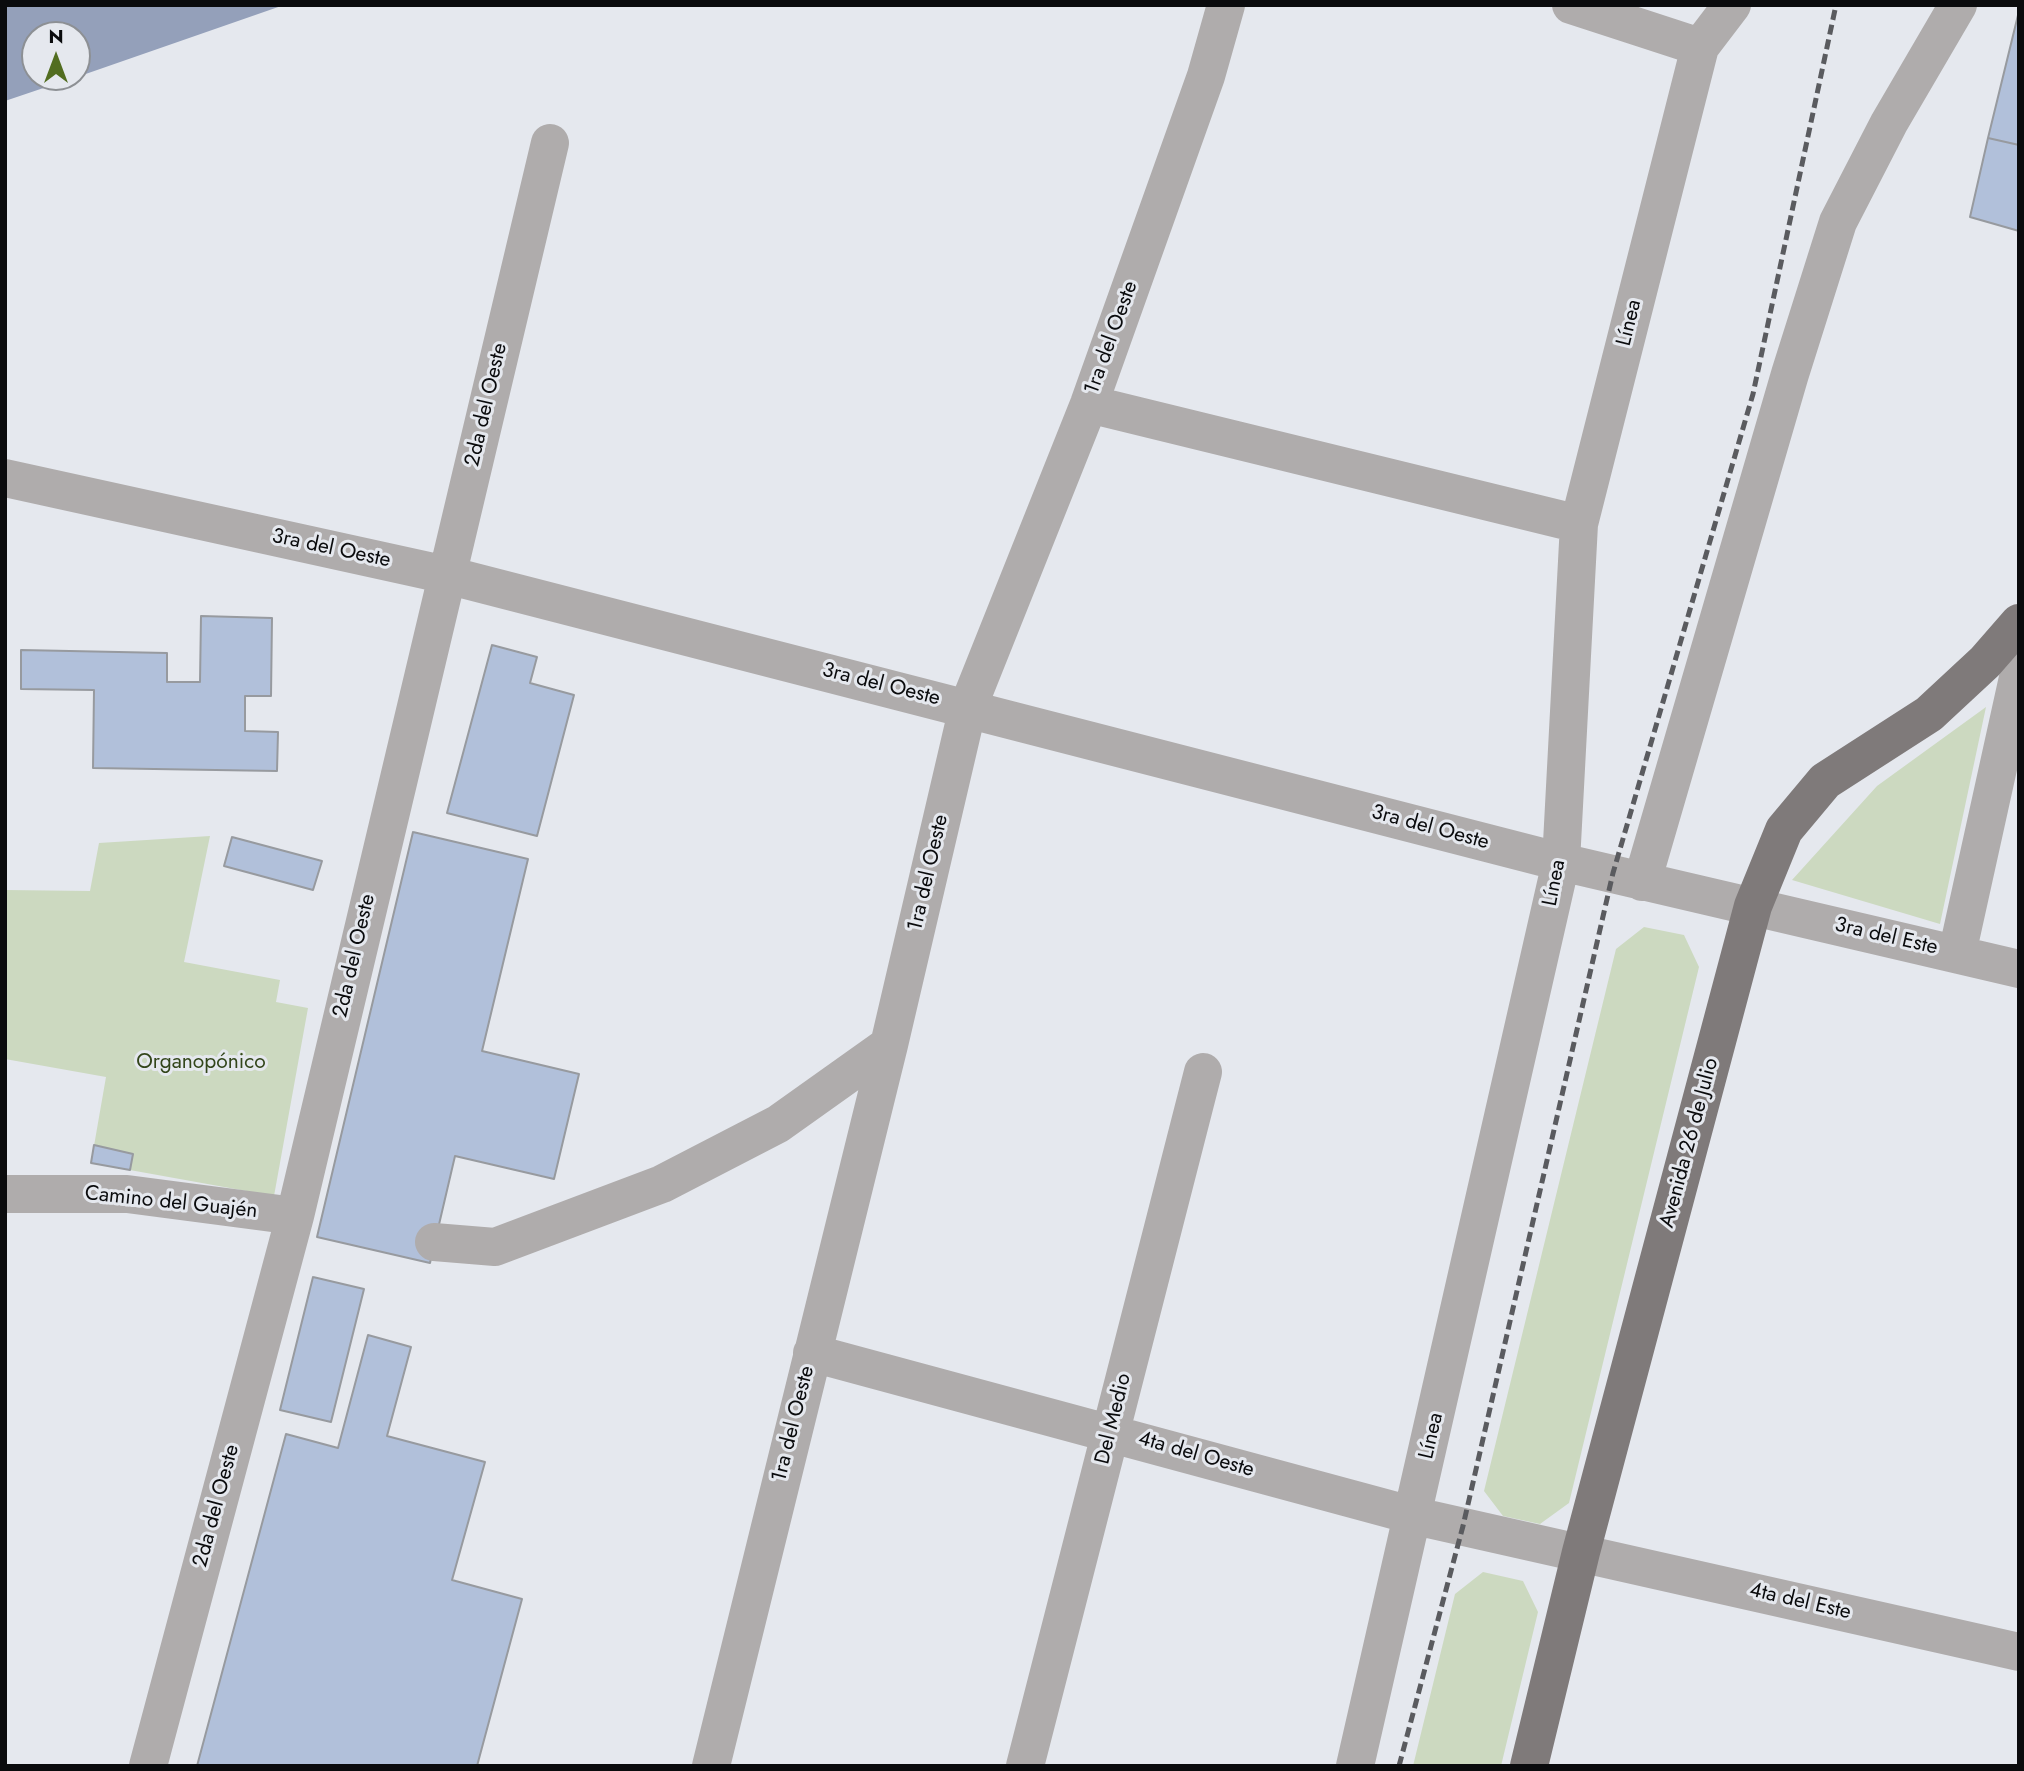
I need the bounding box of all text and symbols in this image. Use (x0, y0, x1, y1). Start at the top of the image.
north arrow (21, 21, 91, 91)
text: N (48, 23, 64, 50)
street label: 1ra del Oeste (1080, 278, 1144, 398)
street label: Línea (1612, 297, 1648, 349)
street label: 2da del Oeste (461, 341, 513, 469)
street label: 3ra del Oeste (269, 524, 393, 574)
street label: 3ra del Oeste (819, 658, 943, 712)
street label: 3ra del Oeste (1368, 800, 1492, 856)
street label: 1ra del Oeste (903, 812, 955, 934)
street label: Línea (1538, 858, 1572, 908)
street label: 2da del Oeste (329, 892, 381, 1020)
street label: 3ra del Este (1832, 913, 1940, 961)
park label: Organopónico (136, 1050, 266, 1076)
street label: Avenida 26 de Julio (1655, 1055, 1725, 1231)
street label: Camino del Guajén (83, 1181, 259, 1225)
street label: 1ra del Oeste (767, 1363, 821, 1485)
street label: Del Medio (1091, 1371, 1137, 1467)
street label: Línea (1414, 1410, 1450, 1462)
street label: 4ta del Oeste (1135, 1426, 1257, 1484)
street label: 2da del Oeste (189, 1442, 245, 1570)
street label: 4ta del Este (1747, 1578, 1853, 1626)

